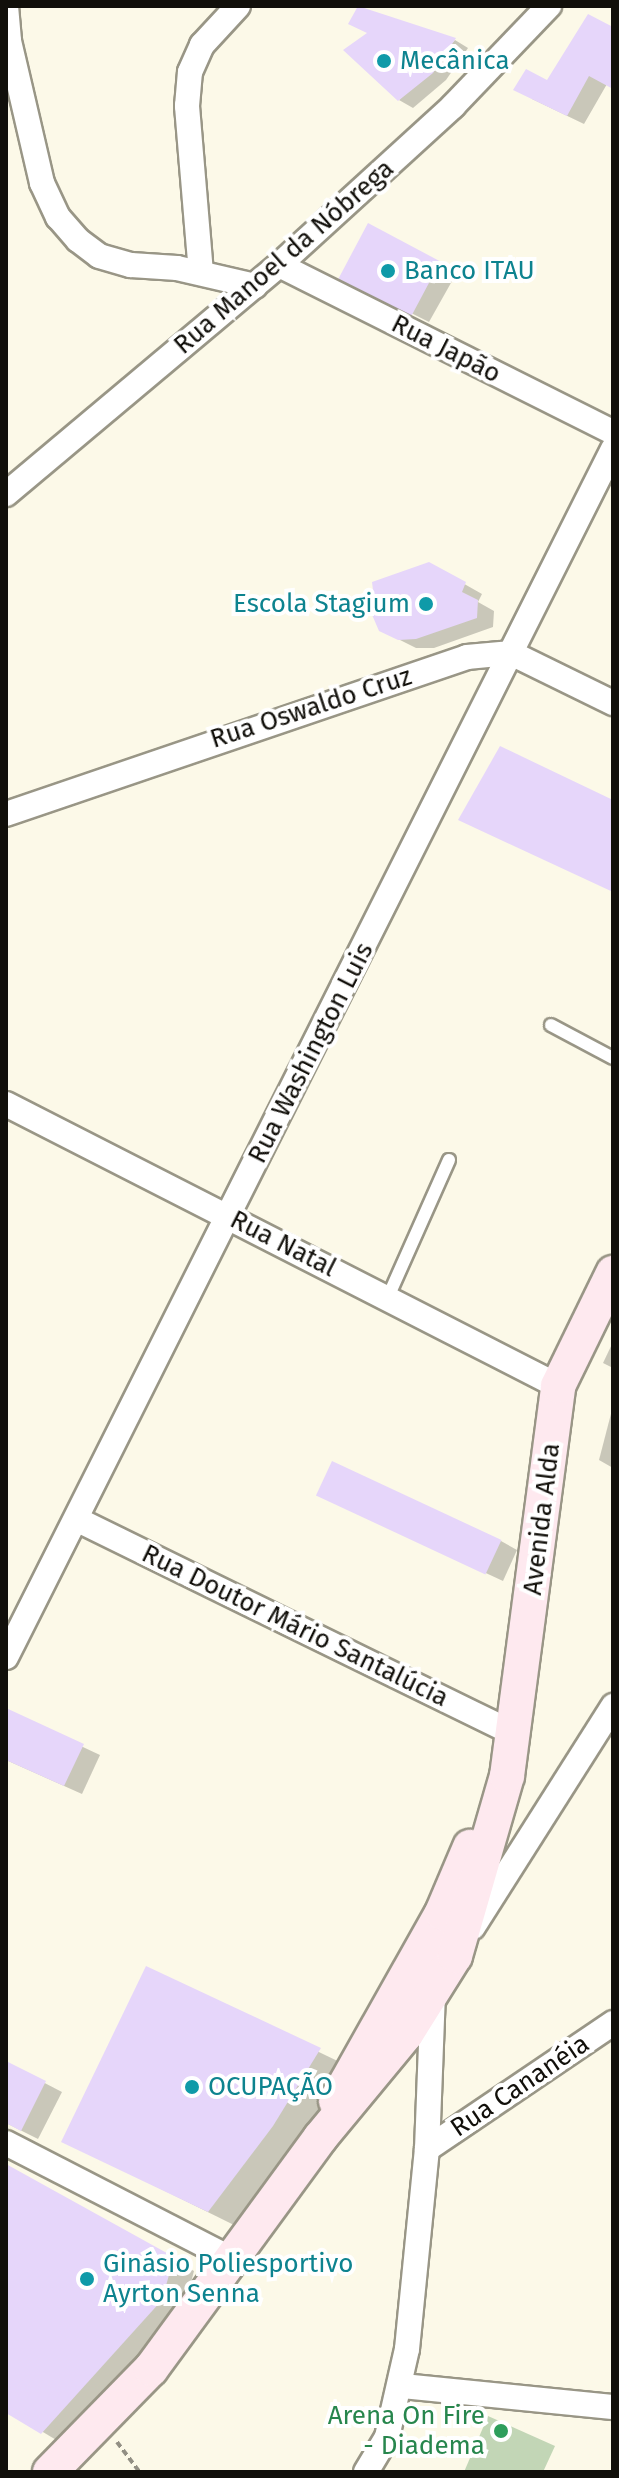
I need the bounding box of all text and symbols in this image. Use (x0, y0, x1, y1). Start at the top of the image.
place label: Mecânica (400, 45, 510, 77)
marker: Mecânica (375, 52, 393, 70)
street label: Rua Manoel da Nóbrega (168, 153, 400, 361)
place label: Banco ITAU (404, 255, 535, 287)
marker: Banco ITAU (379, 262, 397, 280)
street label: Rua Japão (386, 308, 506, 390)
place label: Escola Stagium (233, 588, 410, 620)
marker: Escola Stagium (417, 595, 435, 613)
street label: Rua Oswaldo Cruz (206, 661, 416, 755)
street label: Rua Washington Luis (242, 937, 380, 1169)
street label: Rua Natal (225, 1204, 341, 1284)
street label: Avenida Alda (517, 1441, 567, 1597)
street label: Rua Doutor Mário Santalúcia (137, 1538, 453, 1714)
street label: Rua Cananéia (445, 2028, 595, 2144)
place label: OCUPAÇÃO (208, 2071, 333, 2103)
marker: OCUPAÇÃO (183, 2078, 201, 2096)
place label: Ginásio Poliesportivo Ayrton Senna (103, 2248, 353, 2310)
marker: Ginásio Poliesportivo Ayrton Senna (78, 2270, 96, 2288)
place label: Arena On Fire - Diadema (328, 2400, 485, 2462)
marker: Arena On Fire - Diadema (492, 2422, 510, 2440)

